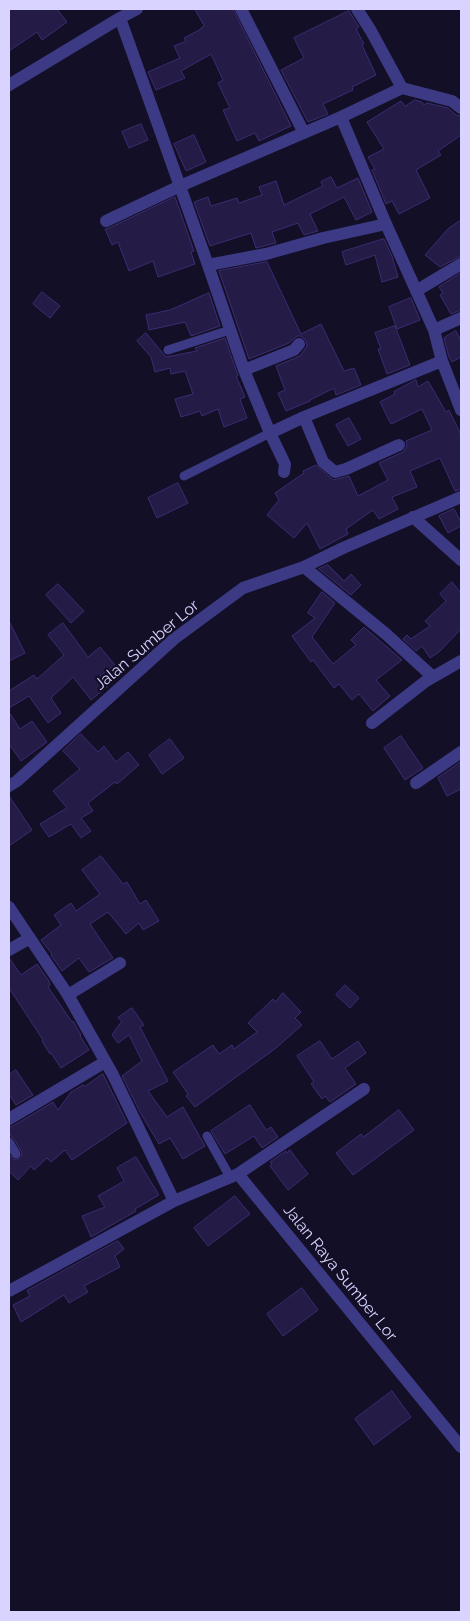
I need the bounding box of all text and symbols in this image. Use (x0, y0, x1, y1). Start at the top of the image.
street label: Jalan Sumber Lor (91, 596, 203, 694)
street label: Jalan Raya Sumber Lor (279, 1201, 401, 1345)

